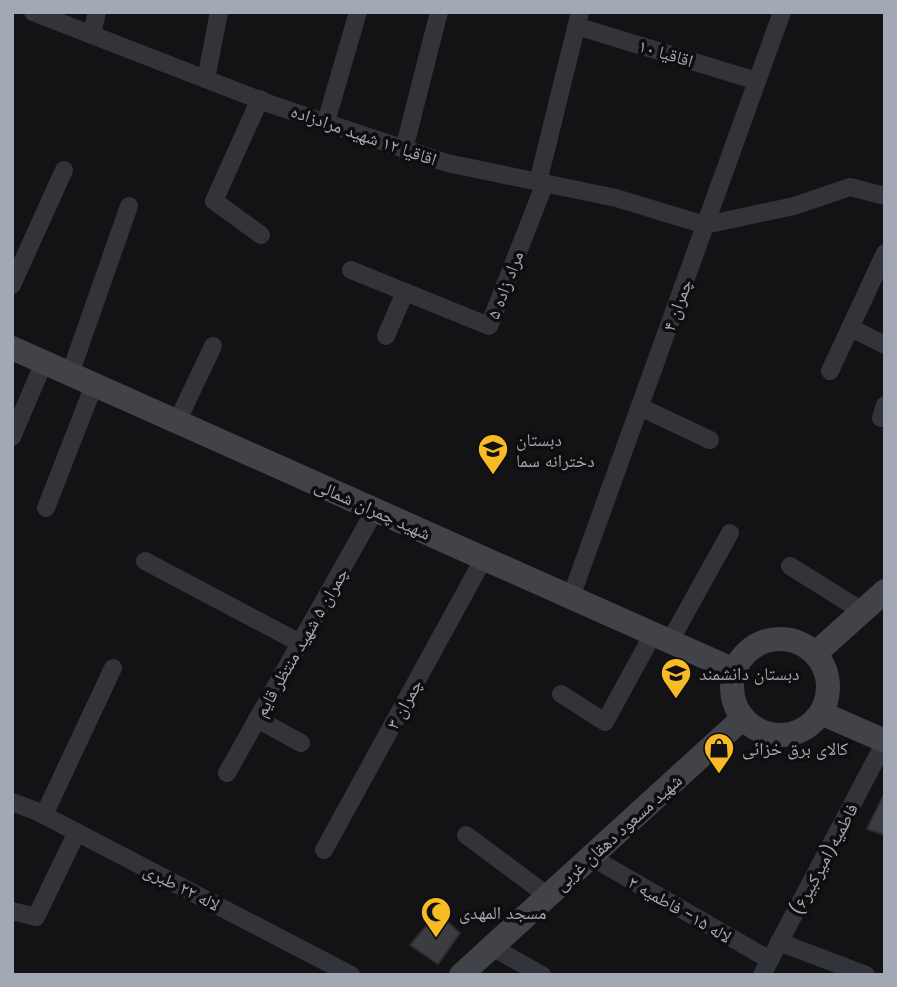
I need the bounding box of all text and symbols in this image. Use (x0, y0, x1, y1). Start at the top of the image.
street label: اقاقیا ۱۰ (636, 33, 696, 73)
street label: اقاقیا ۱۲ شهید مرادزاده (288, 98, 440, 172)
street label: مراد زاده ۵ (481, 247, 529, 323)
street label: چمران ۴ (656, 275, 698, 335)
place label: دبستان دخترانه سما (516, 427, 595, 473)
school or university icon: دبستان دخترانه سما (476, 432, 510, 476)
street label: شهید چمران شمالی (311, 472, 435, 546)
street label: چمران ۵ شهید منتظر قایم (248, 563, 354, 721)
school or university icon: دبستان دانشمند (659, 656, 693, 700)
place label: دبستان دانشمند (699, 661, 800, 686)
street label: چمران ۳ (380, 674, 428, 734)
shop icon: کالای برق خزائی (702, 731, 736, 775)
place label: کالای برق خزائی (742, 736, 849, 761)
street label: شهید مسعود دهقان غربی (549, 768, 687, 896)
street label: فاطمیه(امیرکبیر۶) (784, 799, 864, 919)
street label: لاله ۲۲ طبری (140, 857, 224, 917)
street label: لاله ۱۵- فاطمیه ۲ (624, 869, 736, 949)
mosque icon: مسجد المهدی (419, 895, 453, 939)
place label: مسجد المهدی (459, 900, 547, 925)

